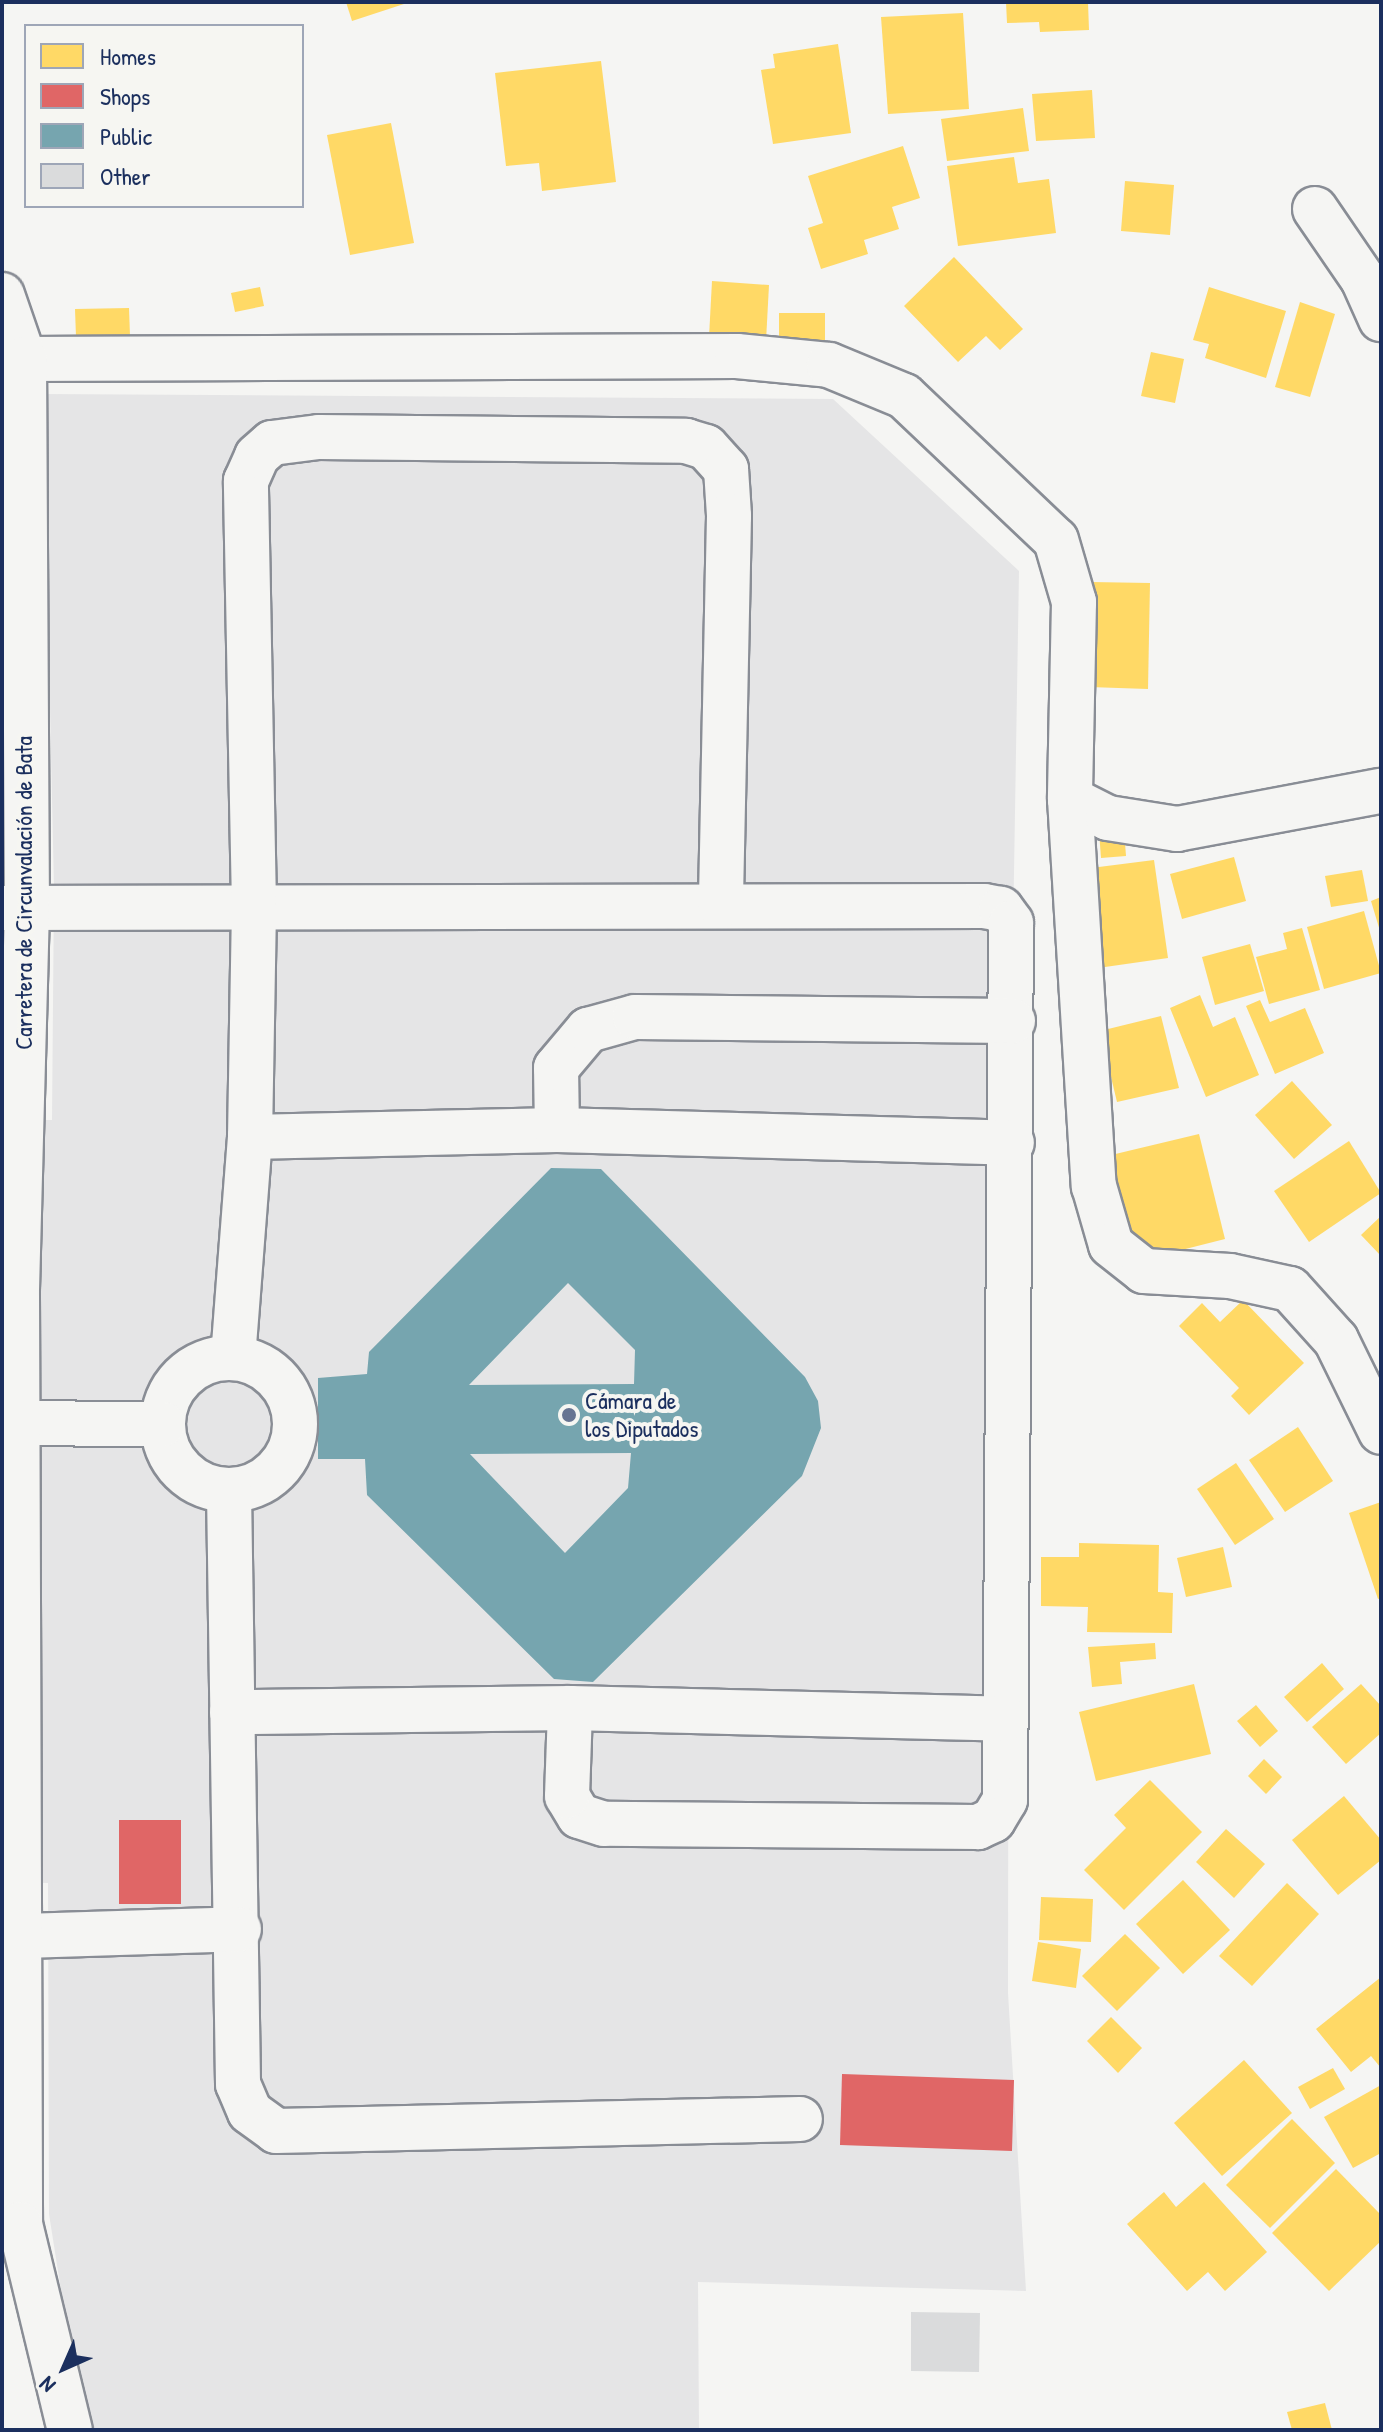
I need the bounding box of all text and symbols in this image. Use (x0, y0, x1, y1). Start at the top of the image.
legend (24, 24, 304, 208)
text: Homes (100, 40, 156, 72)
text: Shops (100, 80, 150, 112)
text: Public (100, 120, 152, 152)
text: Other (100, 160, 150, 192)
street label: Carretera de Circunvalación de Bata (10, 736, 38, 1050)
place label: Cámara de los Diputados (585, 1387, 698, 1443)
marker: Cámara de los Diputados (560, 1406, 578, 1424)
north arrow (24, 2328, 104, 2408)
text: N (32, 2370, 62, 2400)

